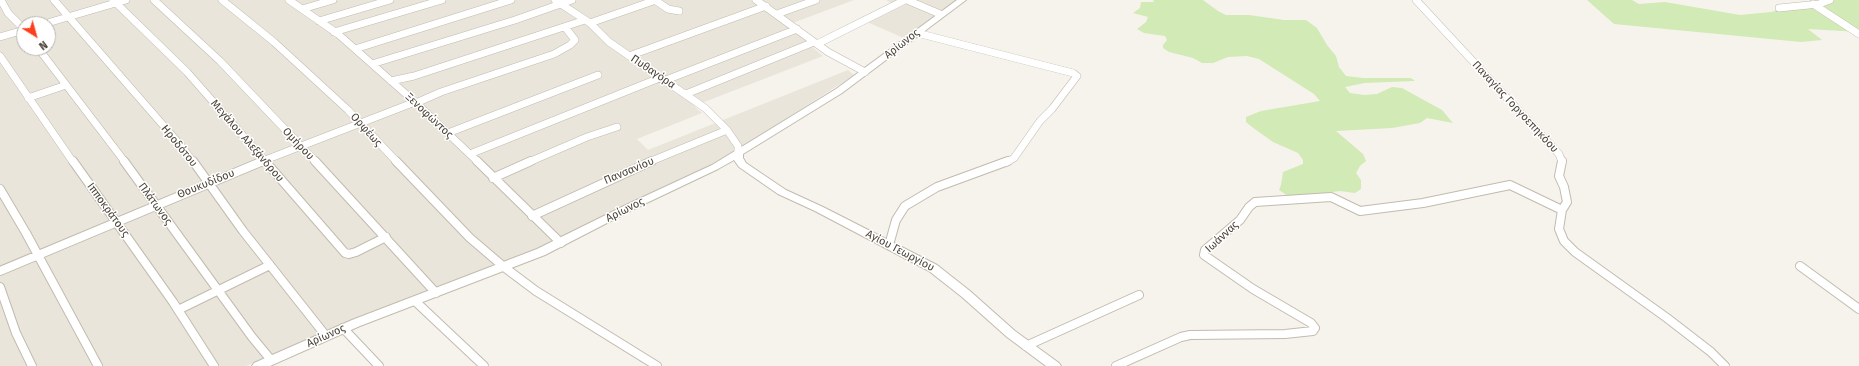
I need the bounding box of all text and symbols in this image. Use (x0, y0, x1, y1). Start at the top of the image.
north arrow (16, 16, 56, 56)
street label: Αρίωνος (882, 26, 922, 62)
text: N (36, 38, 50, 53)
street label: Πυθαγόρα (628, 52, 678, 92)
street label: Παναγίας Γοργοεπηκόου (1469, 58, 1561, 156)
street label: Ξενοφώντος (402, 91, 456, 141)
street label: Μεγάλου Αλεξάνδρου (208, 97, 286, 185)
street label: Ορφέως (347, 110, 385, 150)
street label: Ηροδότου (158, 122, 200, 170)
street label: Ομήρου (279, 125, 317, 163)
street label: Πανσανίου (602, 155, 656, 187)
street label: Θουκυδίδου (175, 166, 237, 202)
street label: Ιπποκράτους (84, 180, 132, 240)
street label: Πλάτωνος (135, 180, 175, 228)
street label: Αρίωνος (604, 195, 646, 225)
street label: Ιωάννας (1203, 218, 1241, 256)
street label: Αγίου Γεωργίου (863, 227, 937, 275)
street label: Αρίωνος (305, 322, 347, 350)

